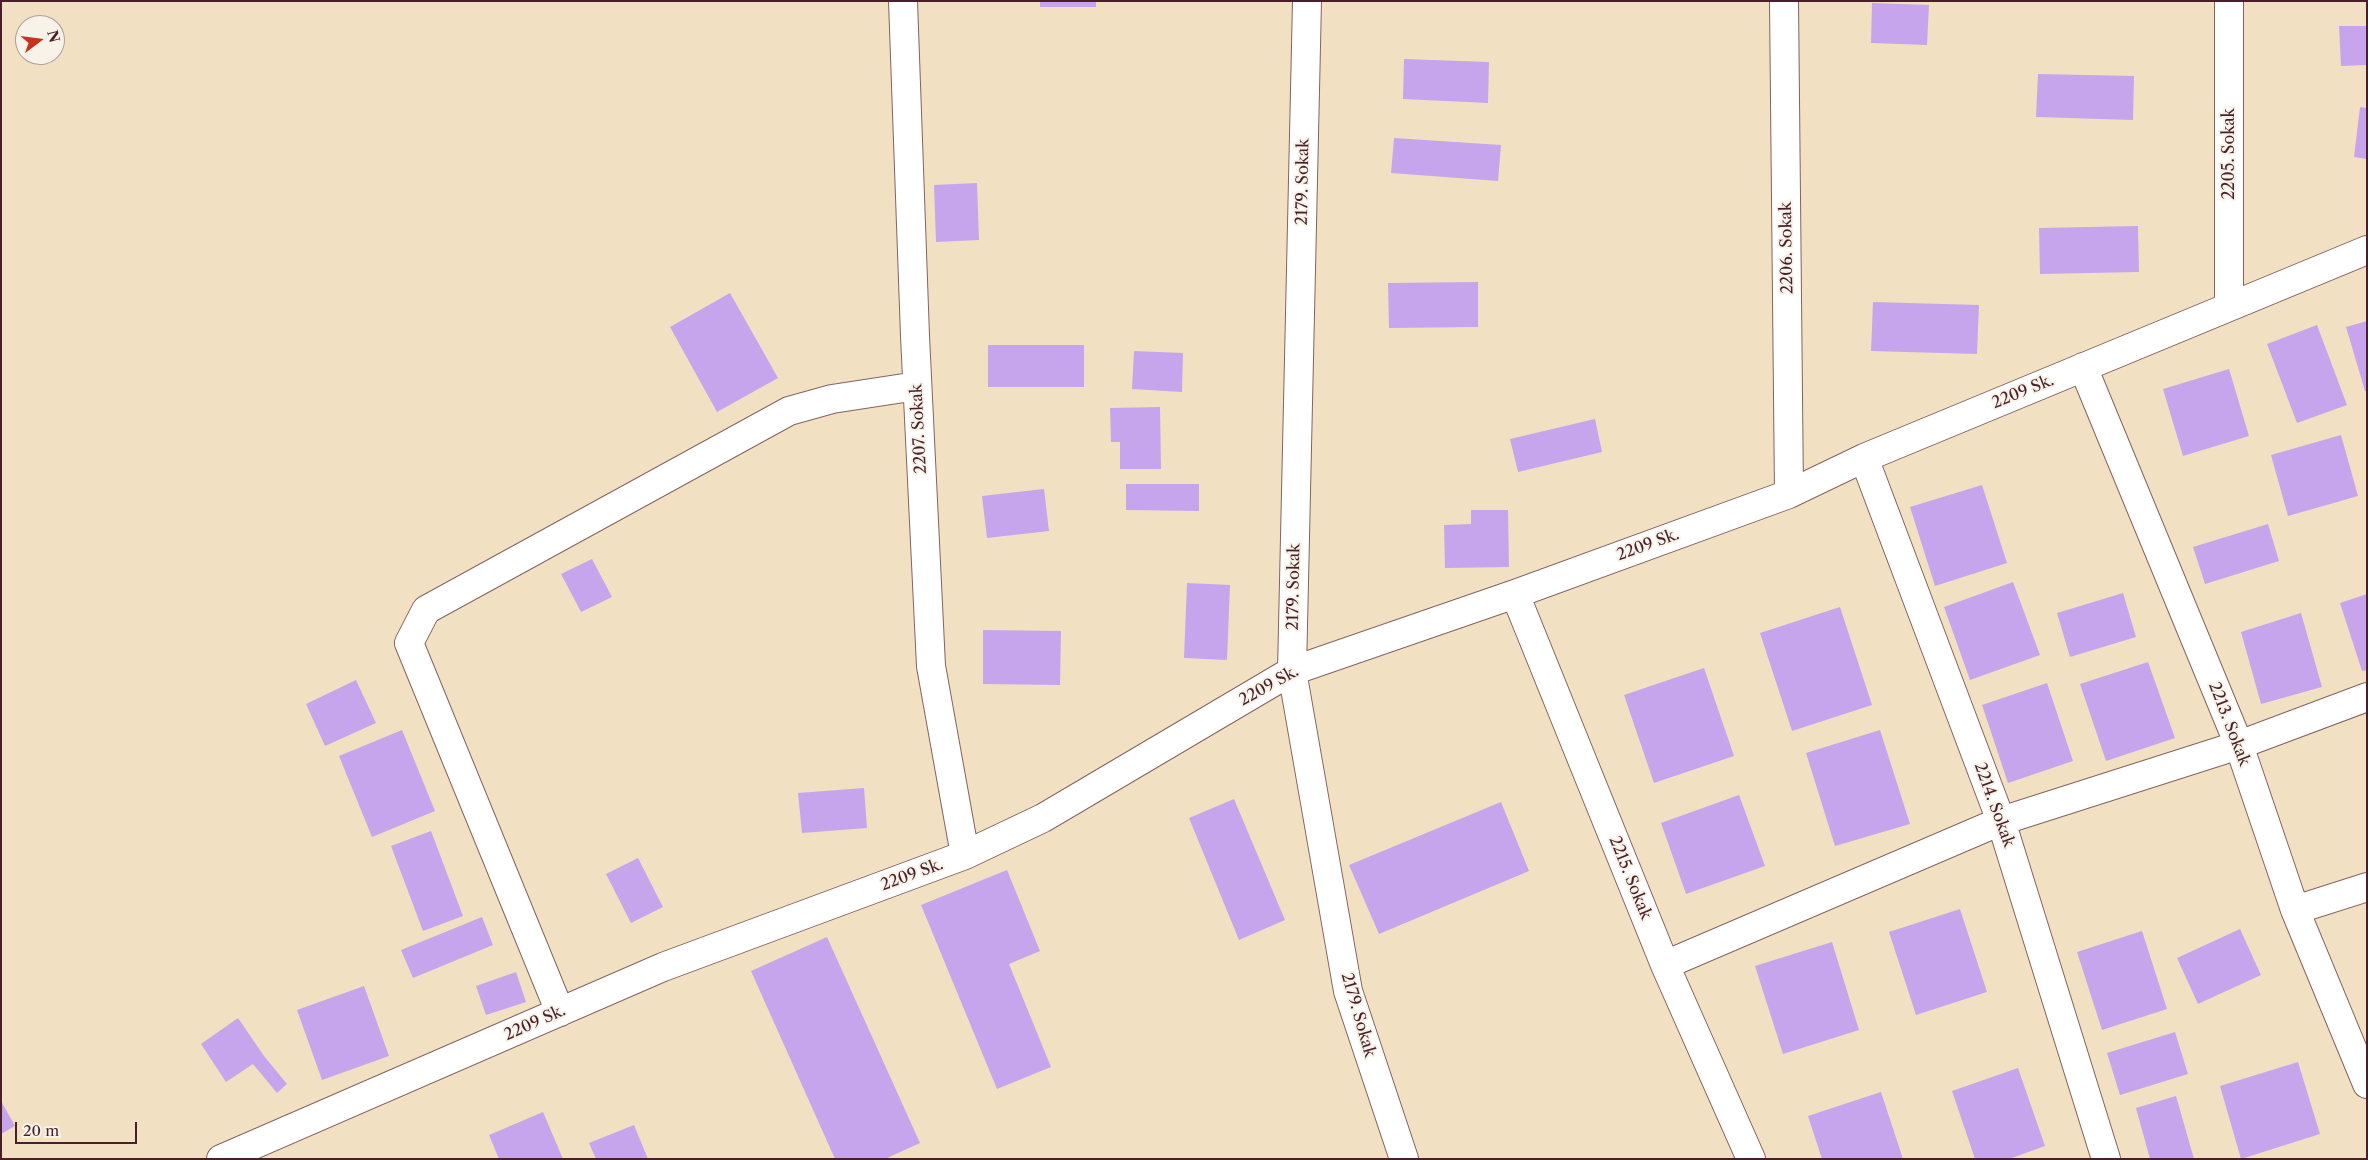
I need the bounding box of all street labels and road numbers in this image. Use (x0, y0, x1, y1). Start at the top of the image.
street label: 2205. Sokak (2219, 108, 2239, 200)
street label: 2179. Sokak (1293, 138, 1313, 226)
street label: 2206. Sokak (1777, 202, 1797, 294)
street label: 2209 Sk. (1989, 371, 2057, 413)
street label: 2207. Sokak (907, 384, 931, 474)
street label: 2209 Sk. (1614, 525, 1682, 565)
street label: 2179. Sokak (1284, 543, 1304, 631)
street label: 2209 Sk. (1236, 662, 1302, 710)
street label: 2213. Sokak (2204, 679, 2254, 769)
street label: 2214. Sokak (1970, 760, 2018, 850)
street label: 2215. Sokak (1605, 833, 1655, 923)
street label: 2209 Sk. (878, 855, 946, 895)
street label: 2179. Sokak (1337, 971, 1379, 1059)
street label: 2209 Sk. (501, 1001, 569, 1045)

